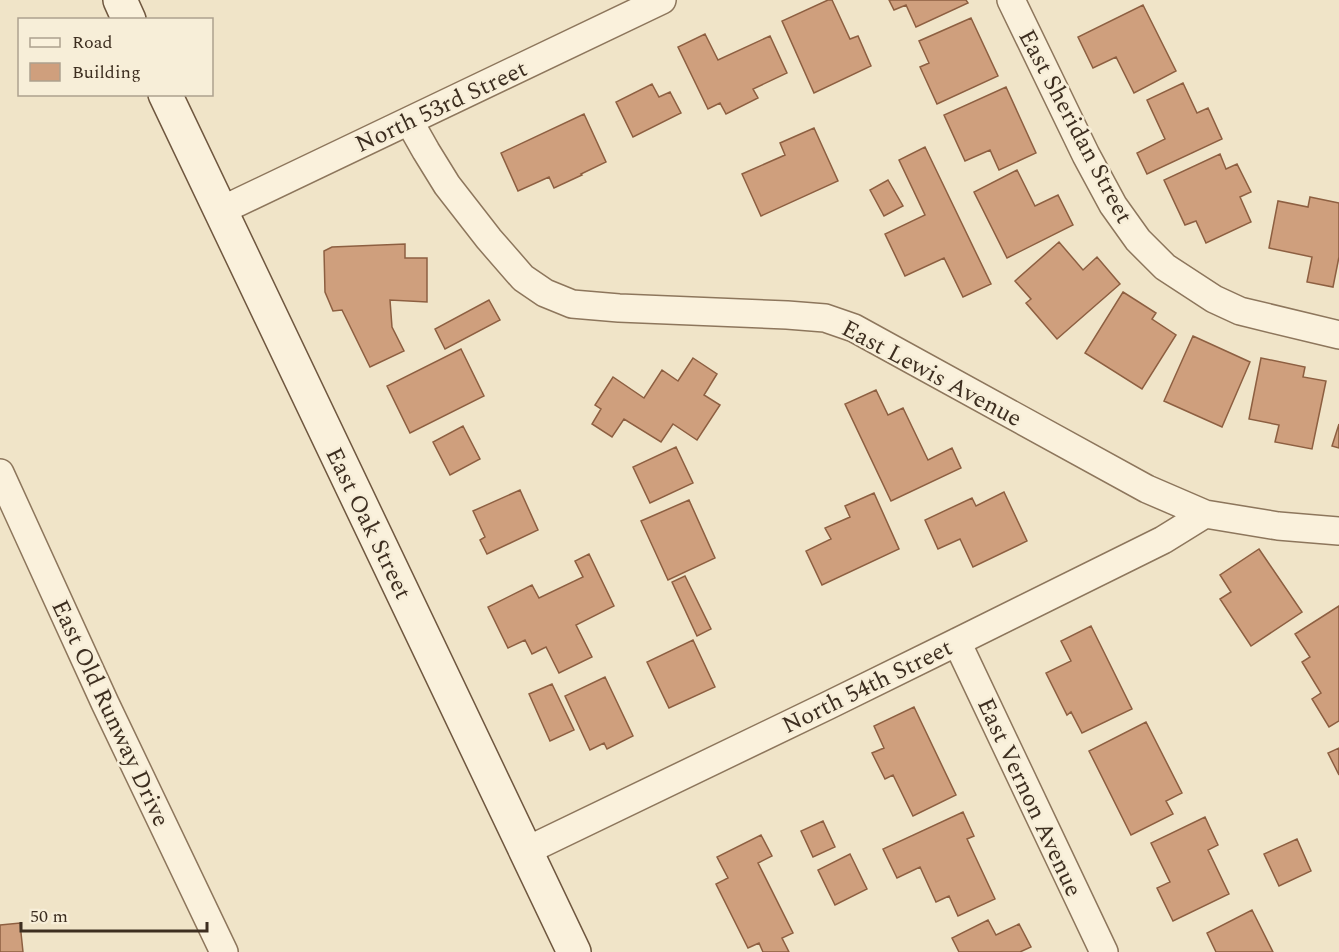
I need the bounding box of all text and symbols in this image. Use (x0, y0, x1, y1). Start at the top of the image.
legend (18, 18, 213, 96)
street label: East Sheridan Street (1009, 23, 1142, 230)
text: Road (72, 29, 113, 56)
street label: North 53rd Street (350, 51, 533, 163)
text: Building (72, 59, 141, 86)
street label: East Lewis Avenue (835, 311, 1028, 437)
street label: East Oak Street (316, 441, 421, 606)
street label: East Old Runway Drive (42, 594, 179, 833)
street label: North 54th Street (776, 630, 959, 744)
street label: East Vernon Avenue (967, 692, 1091, 903)
scale bar (21, 895, 207, 933)
text: 50 m (30, 903, 68, 930)

